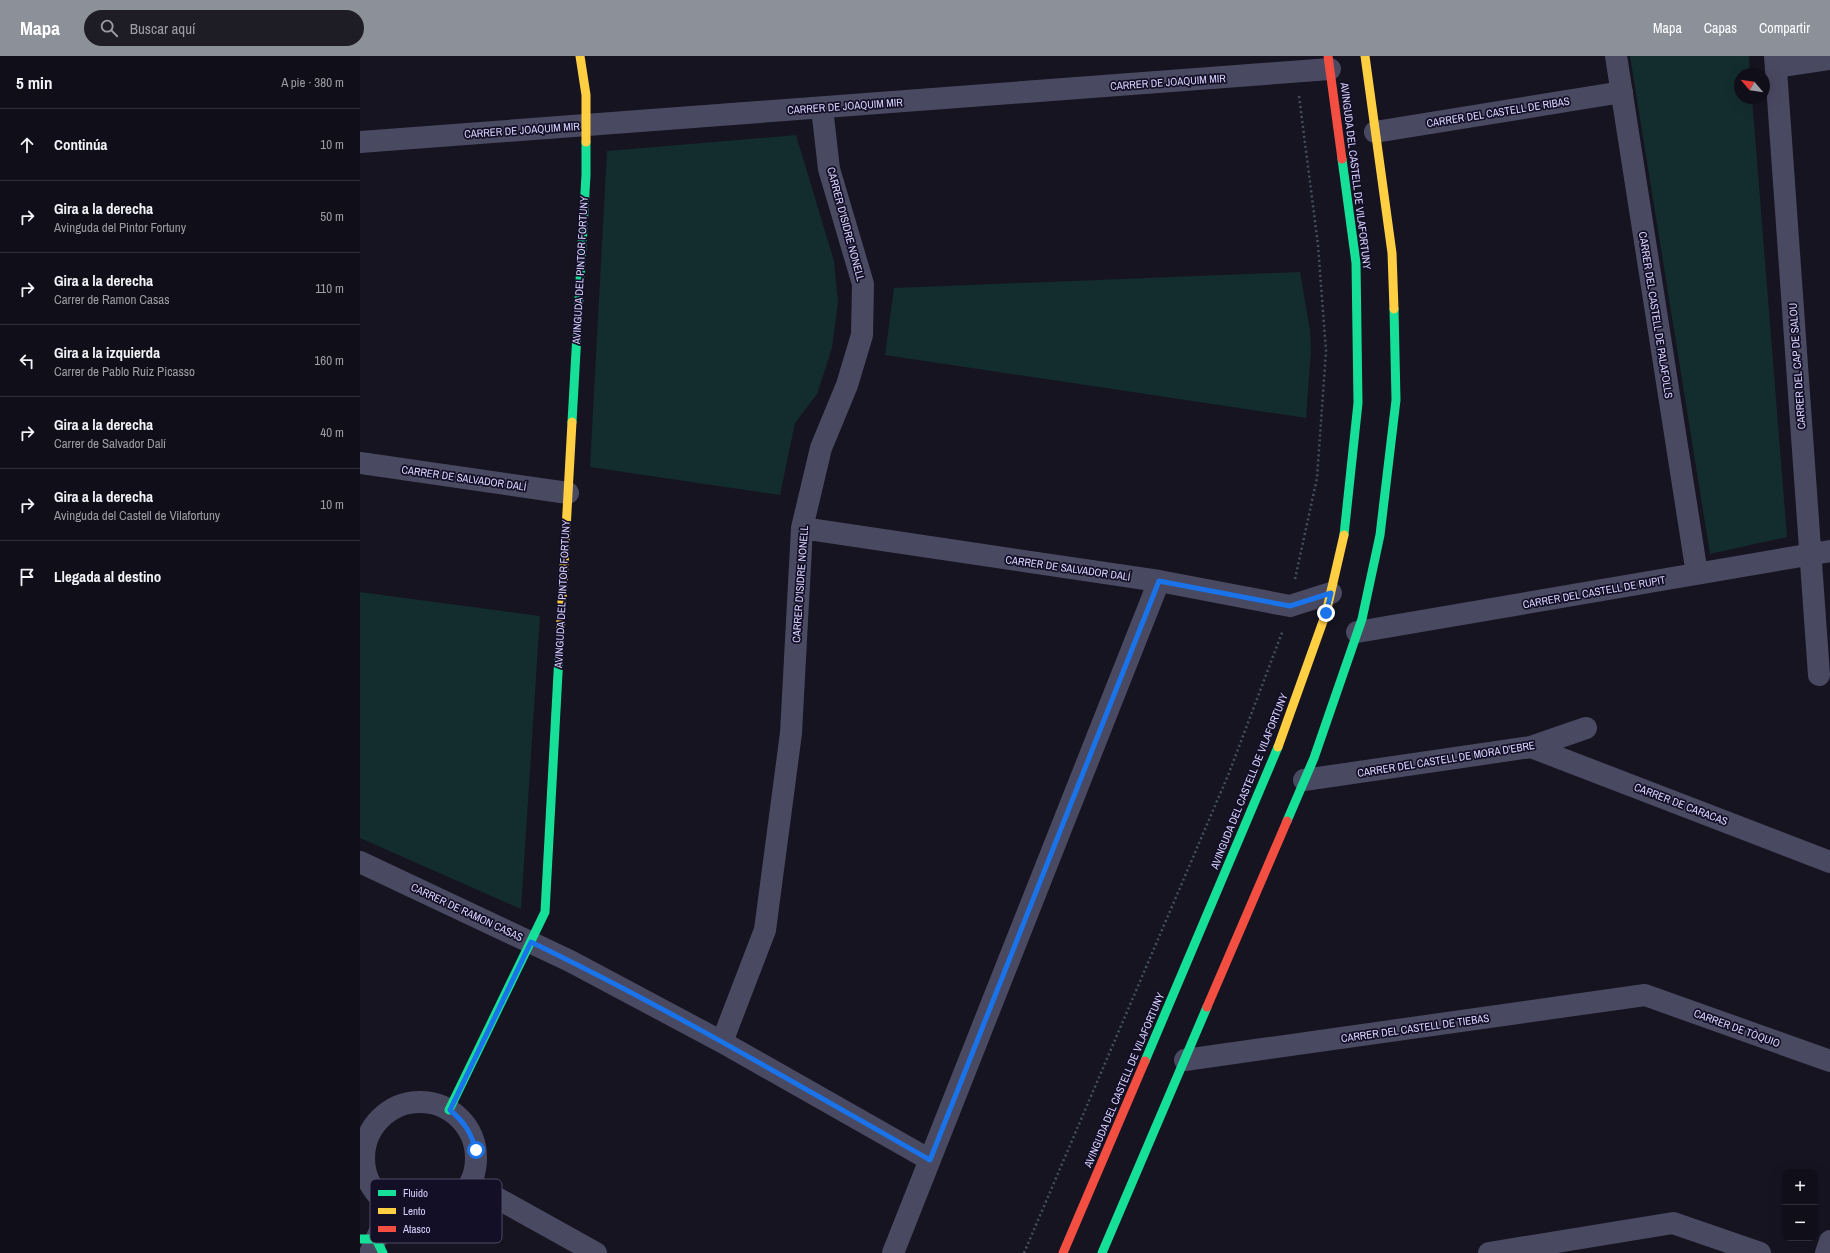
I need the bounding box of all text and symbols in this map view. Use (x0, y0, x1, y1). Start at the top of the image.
search box (84, 10, 364, 46)
text: Mapa (20, 15, 60, 41)
icon: search (98, 17, 120, 39)
text: Buscar aquí (130, 18, 195, 39)
text: Mapa (1653, 19, 1682, 37)
text: Capas (1704, 19, 1737, 37)
text: Compartir (1759, 19, 1810, 37)
north arrow (1734, 68, 1770, 104)
text: 5 min (16, 71, 52, 94)
street label: CARRER DE JOAQUIM MIR (1110, 71, 1227, 93)
text: A pie · 380 m (281, 74, 344, 91)
street label: AVINGUDA DEL CASTELL DE VILAFORTUNY (1337, 81, 1374, 270)
street label: CARRER DEL CASTELL DE RIBAS (1425, 94, 1571, 130)
street label: CARRER DE JOAQUIM MIR (787, 95, 904, 117)
street label: CARRER DE JOAQUIM MIR (464, 119, 581, 141)
icon: ahead (16, 134, 38, 156)
text: Continúa (54, 134, 107, 155)
text: 10 m (320, 136, 344, 153)
street label: CARRER D'ISIDRE NONELL (824, 165, 868, 283)
street label: AVINGUDA DEL PINTOR FORTUNY (569, 196, 591, 345)
text: Gira a la derecha (54, 198, 153, 219)
icon: right (16, 206, 38, 228)
text: 50 m (320, 208, 344, 225)
text: Avinguda del Pintor Fortuny (54, 219, 186, 236)
street label: CARRER DEL CASTELL DE PALAFOLLS (1636, 231, 1676, 399)
text: Gira a la derecha (54, 270, 153, 291)
icon: right (16, 278, 38, 300)
text: 110 m (315, 280, 344, 297)
text: Carrer de Ramon Casas (54, 291, 170, 308)
street label: CARRER DEL CAP DE SALOU (1786, 302, 1808, 430)
text: Gira a la izquierda (54, 342, 160, 363)
icon: left (16, 350, 38, 372)
text: 160 m (314, 352, 344, 369)
text: Carrer de Pablo Ruiz Picasso (54, 363, 195, 380)
text: Gira a la derecha (54, 414, 153, 435)
icon: right (16, 422, 38, 444)
text: 40 m (320, 424, 344, 441)
text: Carrer de Salvador Dalí (54, 435, 166, 452)
street label: CARRER DE SALVADOR DALÍ (401, 462, 528, 494)
text: Gira a la derecha (54, 486, 153, 507)
icon: right (16, 494, 38, 516)
text: 10 m (320, 496, 344, 513)
text: Avinguda del Castell de Vilafortuny (54, 507, 220, 524)
street label: AVINGUDA DEL PINTOR FORTUNY (551, 520, 573, 669)
street label: CARRER D'ISIDRE NONELL (789, 525, 811, 643)
street label: CARRER DE SALVADOR DALÍ (1005, 552, 1132, 584)
icon: arrive (16, 566, 38, 588)
text: Llegada al destino (54, 566, 161, 587)
street label: CARRER DEL CASTELL DE RUPIT (1522, 572, 1667, 611)
route end (1317, 604, 1335, 622)
street label: AVINGUDA DEL CASTELL DE VILAFORTUNY (1207, 691, 1291, 872)
street label: CARRER DEL CASTELL DE MORA D'EBRE (1356, 738, 1536, 780)
street label: CARRER DE CARACAS (1632, 780, 1730, 828)
street label: CARRER DE RAMON CASAS (409, 880, 525, 944)
street label: AVINGUDA DEL CASTELL DE VILAFORTUNY (1080, 991, 1167, 1170)
street label: CARRER DE TÒQUIO (1692, 1006, 1782, 1050)
street label: CARRER DEL CASTELL DE TIEBAS (1340, 1011, 1490, 1045)
route start (467, 1141, 485, 1159)
map controls (1782, 1169, 1818, 1241)
button: + (1782, 1169, 1818, 1205)
legend (370, 1179, 502, 1243)
text: Fluido (403, 1186, 428, 1200)
text: Lento (403, 1204, 426, 1218)
button: − (1782, 1205, 1818, 1241)
text: Atasco (402, 1222, 431, 1236)

